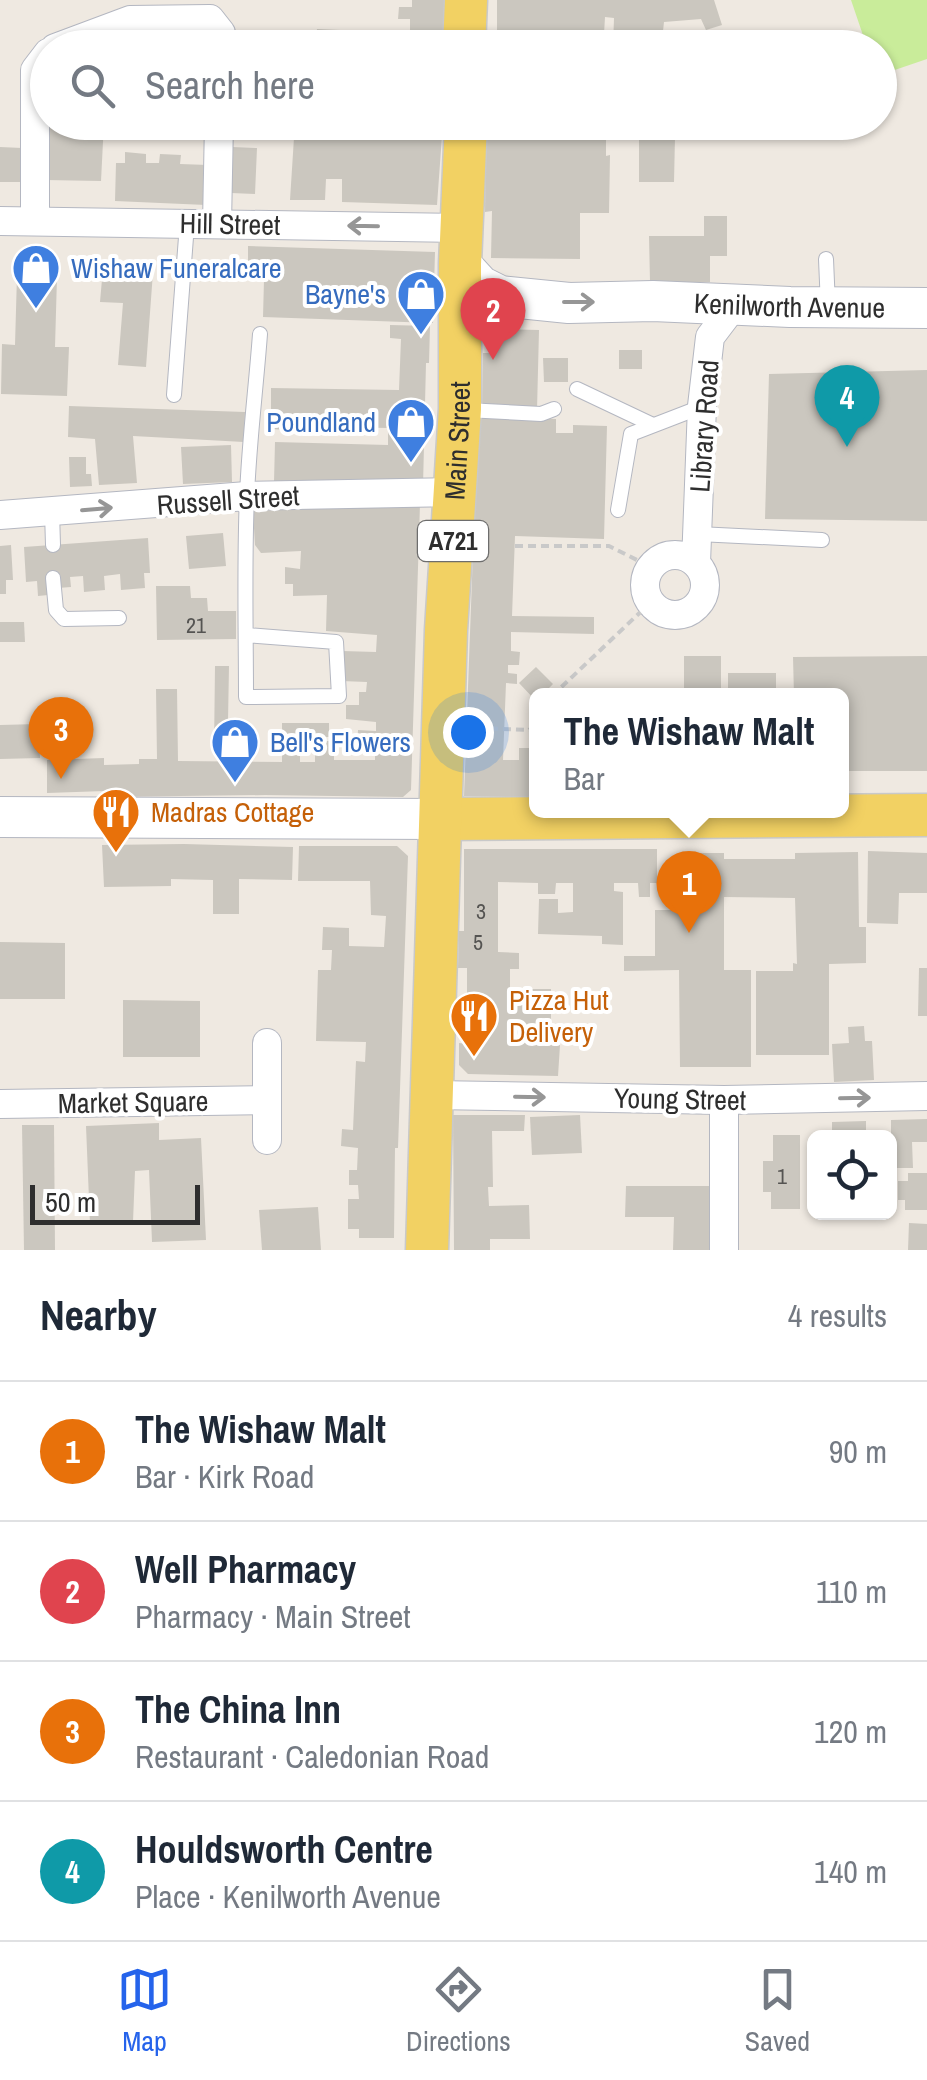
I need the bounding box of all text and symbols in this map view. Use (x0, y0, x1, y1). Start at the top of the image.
search box (30, 30, 897, 140)
icon: search (65, 58, 120, 113)
text: Search here (145, 60, 315, 111)
street label: Hill Street (179, 204, 281, 244)
one-way arrow (348, 217, 380, 236)
shop icon: Wishaw Funeralcare (10, 242, 62, 310)
place label: Wishaw Funeralcare (71, 249, 282, 287)
shop icon: Bayne's (395, 268, 447, 336)
place label: Bayne's (305, 275, 386, 313)
pin: 2 (460, 278, 526, 360)
street label: Kenilworth Avenue (693, 284, 885, 327)
one-way arrow (562, 292, 595, 312)
street label: Library Road (680, 358, 728, 494)
pin: 4 (814, 364, 880, 447)
street label: Main Street (435, 381, 479, 501)
shop icon: Poundland (385, 396, 437, 464)
place label: Poundland (266, 403, 376, 441)
street label: Russell Street (155, 476, 301, 524)
one-way arrow (81, 500, 113, 519)
road number: A721 (418, 521, 488, 561)
house number: 21 (186, 610, 206, 640)
popup (529, 688, 849, 818)
pin: 3 (28, 696, 94, 779)
text: The Wishaw Malt (564, 706, 814, 757)
your location (443, 707, 494, 758)
shop icon: Bell's Flowers (209, 716, 261, 784)
place label: Bell's Flowers (270, 723, 411, 761)
text: Bar (564, 757, 604, 800)
restaurant icon: Madras Cottage (90, 786, 142, 854)
place label: Madras Cottage (151, 793, 314, 831)
pin: 1 (656, 850, 722, 933)
house number: 3 (476, 896, 486, 926)
house number: 5 (473, 927, 483, 957)
place label: Pizza Hut Delivery (509, 981, 609, 1051)
restaurant icon: Pizza Hut Delivery (448, 990, 500, 1058)
street label: Young Street (614, 1079, 746, 1119)
street label: Market Square (57, 1082, 209, 1122)
one-way arrow (514, 1087, 546, 1106)
one-way arrow (839, 1088, 871, 1107)
map controls (807, 1130, 897, 1220)
button: locate (807, 1130, 897, 1220)
house number: 1 (777, 1161, 787, 1191)
scale bar (30, 1180, 200, 1224)
text: 50 m (45, 1183, 96, 1221)
text: Nearby (40, 1287, 157, 1343)
text: 4 results (788, 1294, 887, 1337)
text: The Wishaw Malt (135, 1404, 386, 1455)
text: 1 (65, 1430, 80, 1473)
text: 90 m (829, 1430, 887, 1473)
text: Bar · Kirk Road (135, 1455, 314, 1498)
text: Well Pharmacy (135, 1544, 356, 1595)
text: 2 (65, 1570, 80, 1613)
text: 110 m (816, 1570, 887, 1613)
text: Pharmacy · Main Street (135, 1595, 411, 1638)
text: The China Inn (135, 1684, 341, 1735)
text: 3 (65, 1710, 80, 1753)
text: 120 m (814, 1710, 887, 1753)
text: Restaurant · Caledonian Road (135, 1735, 489, 1778)
text: Houldsworth Centre (135, 1824, 433, 1875)
text: 4 (65, 1850, 80, 1893)
text: 140 m (814, 1850, 887, 1893)
text: Place · Kenilworth Avenue (135, 1875, 441, 1918)
tab: Map (117, 1962, 172, 2060)
tab: Directions (406, 1962, 511, 2060)
tab: Saved (745, 1962, 810, 2060)

